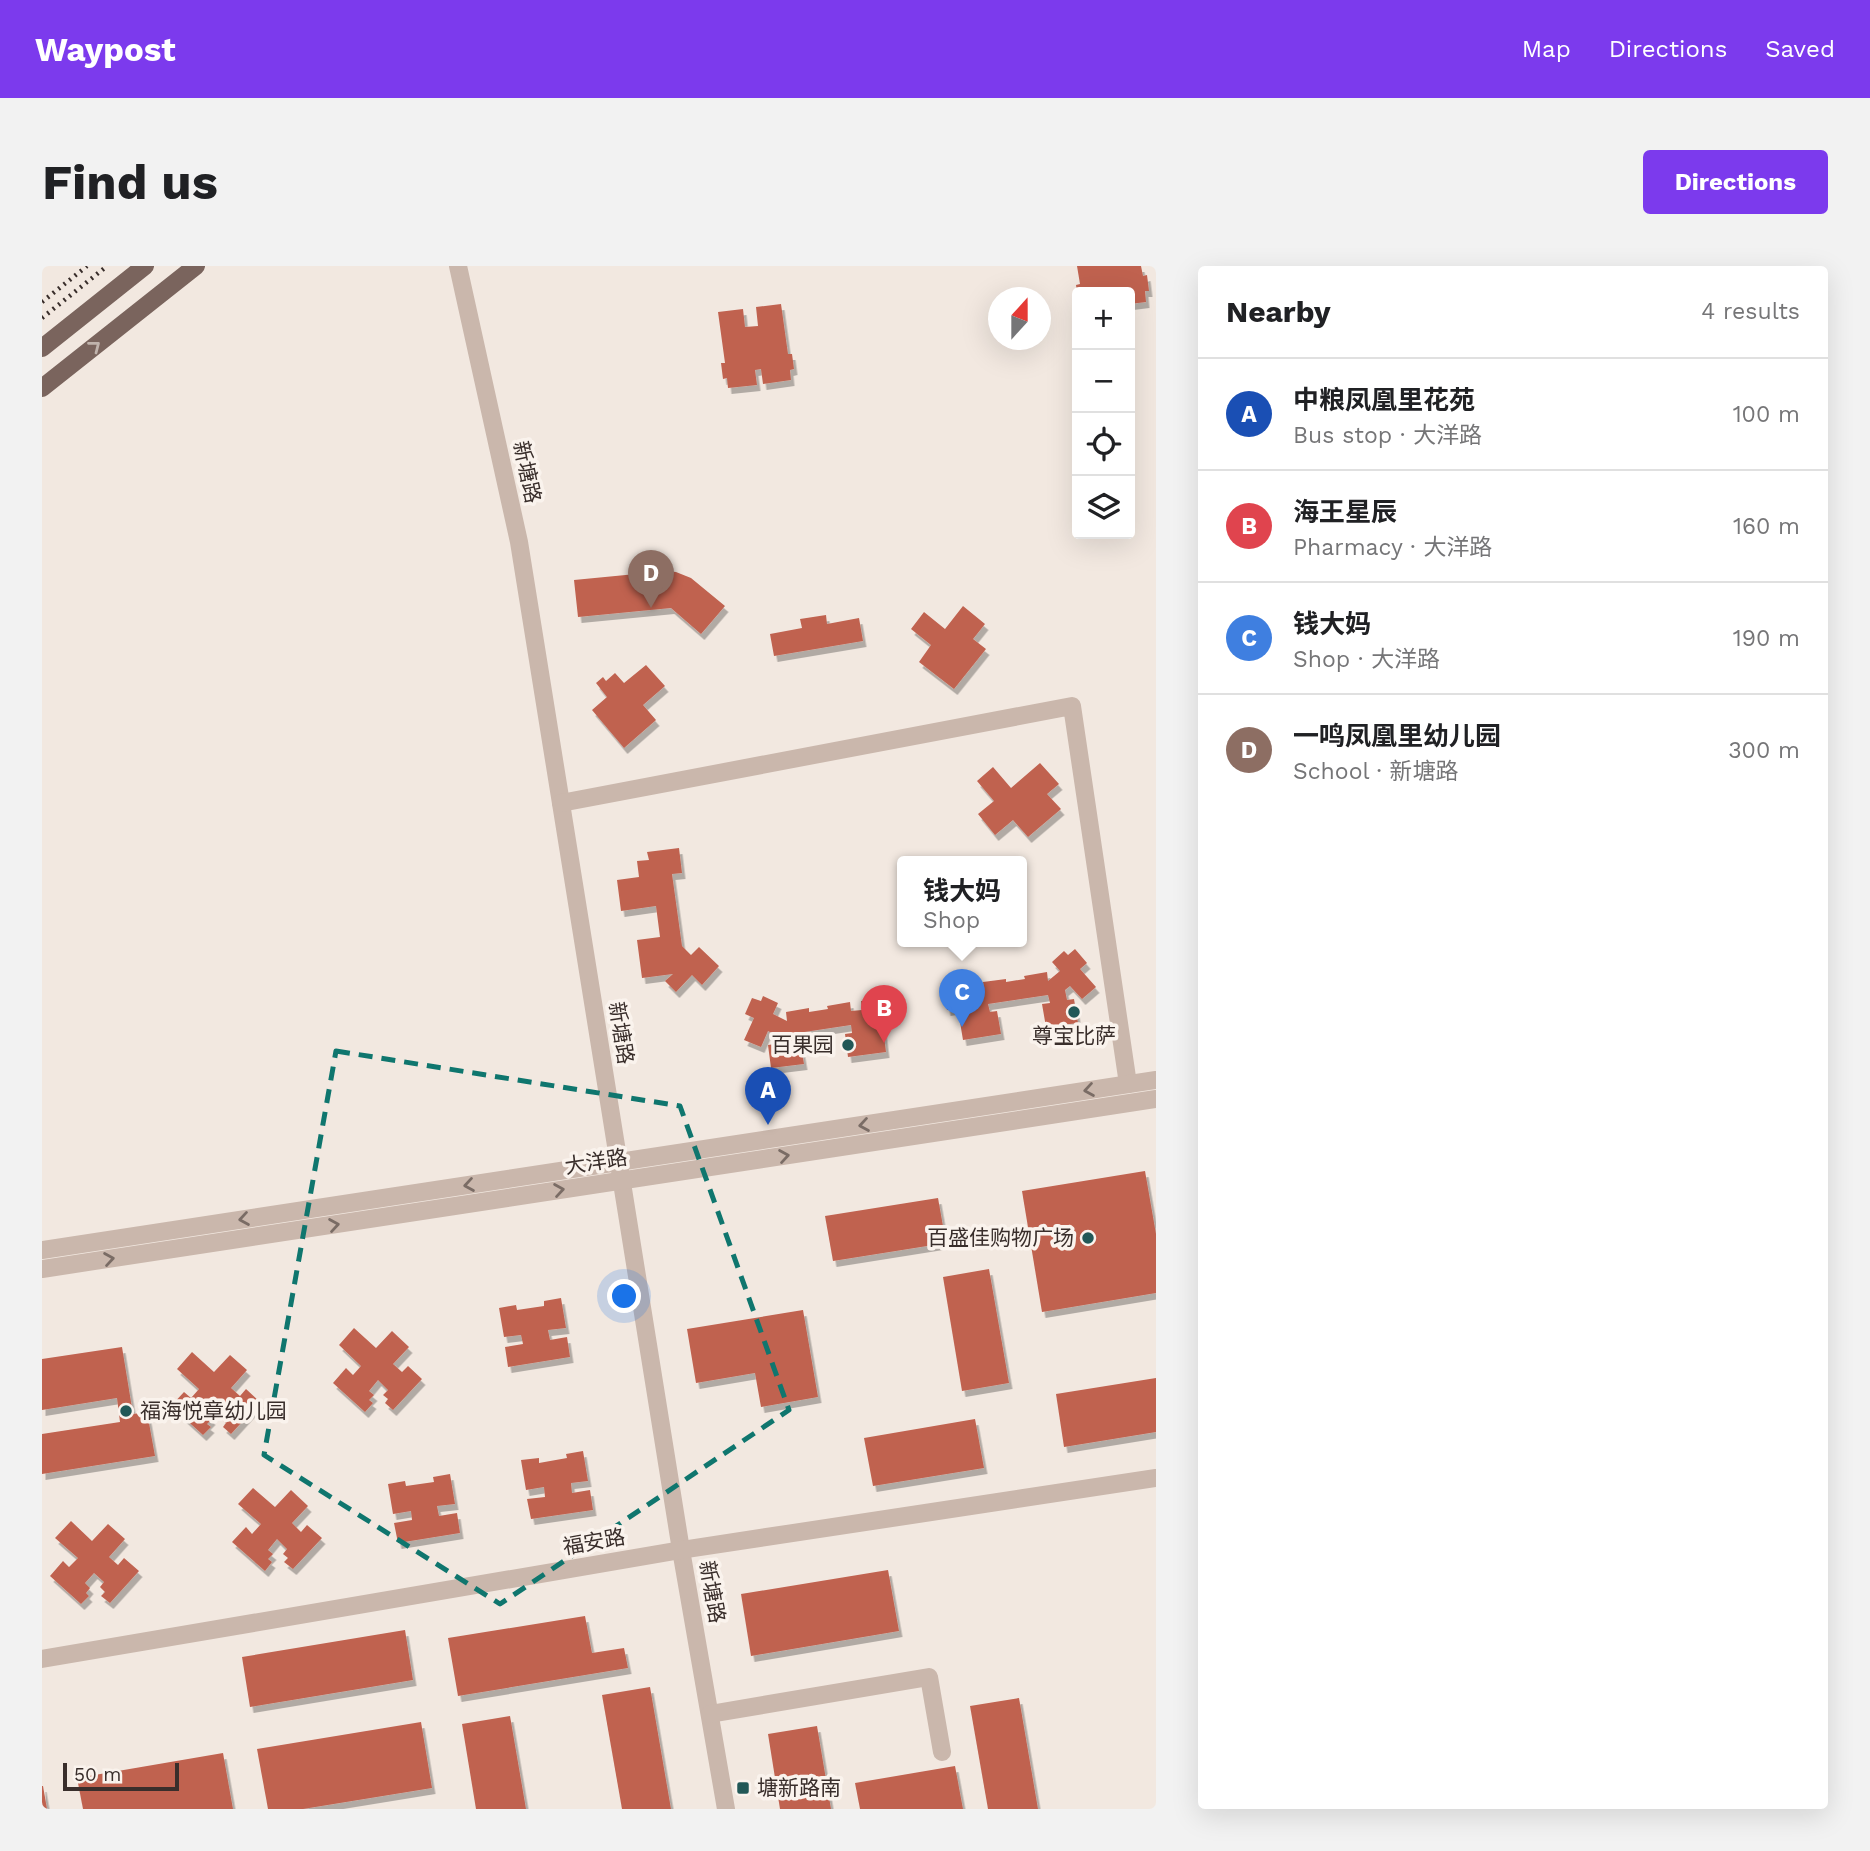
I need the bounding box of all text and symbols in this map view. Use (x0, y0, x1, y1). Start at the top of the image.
text: Waypost (35, 30, 176, 69)
text: Map (1522, 35, 1571, 63)
text: Directions (1609, 35, 1727, 63)
text: Saved (1765, 35, 1835, 63)
button: Directions (1643, 150, 1828, 214)
text: Find us (42, 153, 218, 211)
north arrow (988, 287, 1051, 350)
map controls (1072, 287, 1135, 539)
button: + (1072, 287, 1135, 350)
text: Nearby (1226, 294, 1331, 329)
text: 4 results (1701, 298, 1800, 325)
one-way arrow (88, 341, 100, 354)
button: − (1072, 350, 1135, 413)
text: 中粮凤凰里花苑 (1293, 385, 1475, 415)
text: A (1241, 401, 1257, 428)
text: 100 m (1733, 401, 1800, 428)
button: locate (1072, 413, 1135, 476)
text: Bus stop · 大洋路 (1293, 422, 1482, 449)
street label: 新塘路 (509, 438, 546, 505)
button: layers (1072, 476, 1135, 539)
text: 海王星辰 (1293, 497, 1397, 527)
text: B (1241, 513, 1257, 540)
text: 160 m (1733, 513, 1800, 540)
text: Pharmacy · 大洋路 (1293, 534, 1492, 561)
pin: D (628, 550, 674, 608)
text: 钱大妈 (1293, 609, 1371, 639)
text: C (1241, 625, 1257, 652)
text: 190 m (1733, 625, 1800, 652)
text: Shop · 大洋路 (1293, 646, 1440, 673)
text: 一鸣凤凰里幼儿园 (1293, 721, 1501, 751)
text: D (1241, 737, 1257, 764)
text: 300 m (1728, 737, 1800, 764)
text: School · 新塘路 (1293, 758, 1459, 785)
popup (897, 856, 1027, 947)
text: 钱大妈 (923, 876, 1001, 906)
text: Shop (923, 907, 980, 934)
pin: C (939, 969, 985, 1027)
pin: B (861, 985, 907, 1043)
street label: 新塘路 (604, 1000, 639, 1066)
marker: 尊宝比萨 (1066, 1004, 1082, 1020)
place label: 尊宝比萨 (1032, 1023, 1116, 1048)
place label: 百果园 (771, 1032, 834, 1057)
marker: 百果园 (840, 1037, 856, 1053)
pin: A (745, 1067, 791, 1125)
one-way arrow (1083, 1082, 1094, 1097)
one-way arrow (858, 1117, 870, 1132)
street label: 大洋路 (563, 1144, 629, 1179)
one-way arrow (778, 1149, 790, 1164)
one-way arrow (463, 1177, 475, 1192)
one-way arrow (553, 1183, 565, 1198)
one-way arrow (238, 1211, 250, 1226)
one-way arrow (328, 1217, 340, 1232)
place label: 百盛佳购物广场 (927, 1225, 1074, 1250)
marker: 百盛佳购物广场 (1080, 1230, 1096, 1246)
one-way arrow (104, 1252, 115, 1267)
your location (607, 1279, 641, 1313)
place label: 福海悦章幼儿园 (140, 1398, 287, 1423)
marker: 福海悦章幼儿园 (118, 1403, 134, 1419)
street label: 福安路 (561, 1524, 627, 1559)
street label: 新塘路 (695, 1559, 730, 1625)
scale bar (63, 1760, 178, 1792)
text: 50 m (74, 1763, 121, 1786)
place label: 塘新路南 (757, 1775, 841, 1800)
marker: 塘新路南 (735, 1780, 751, 1796)

